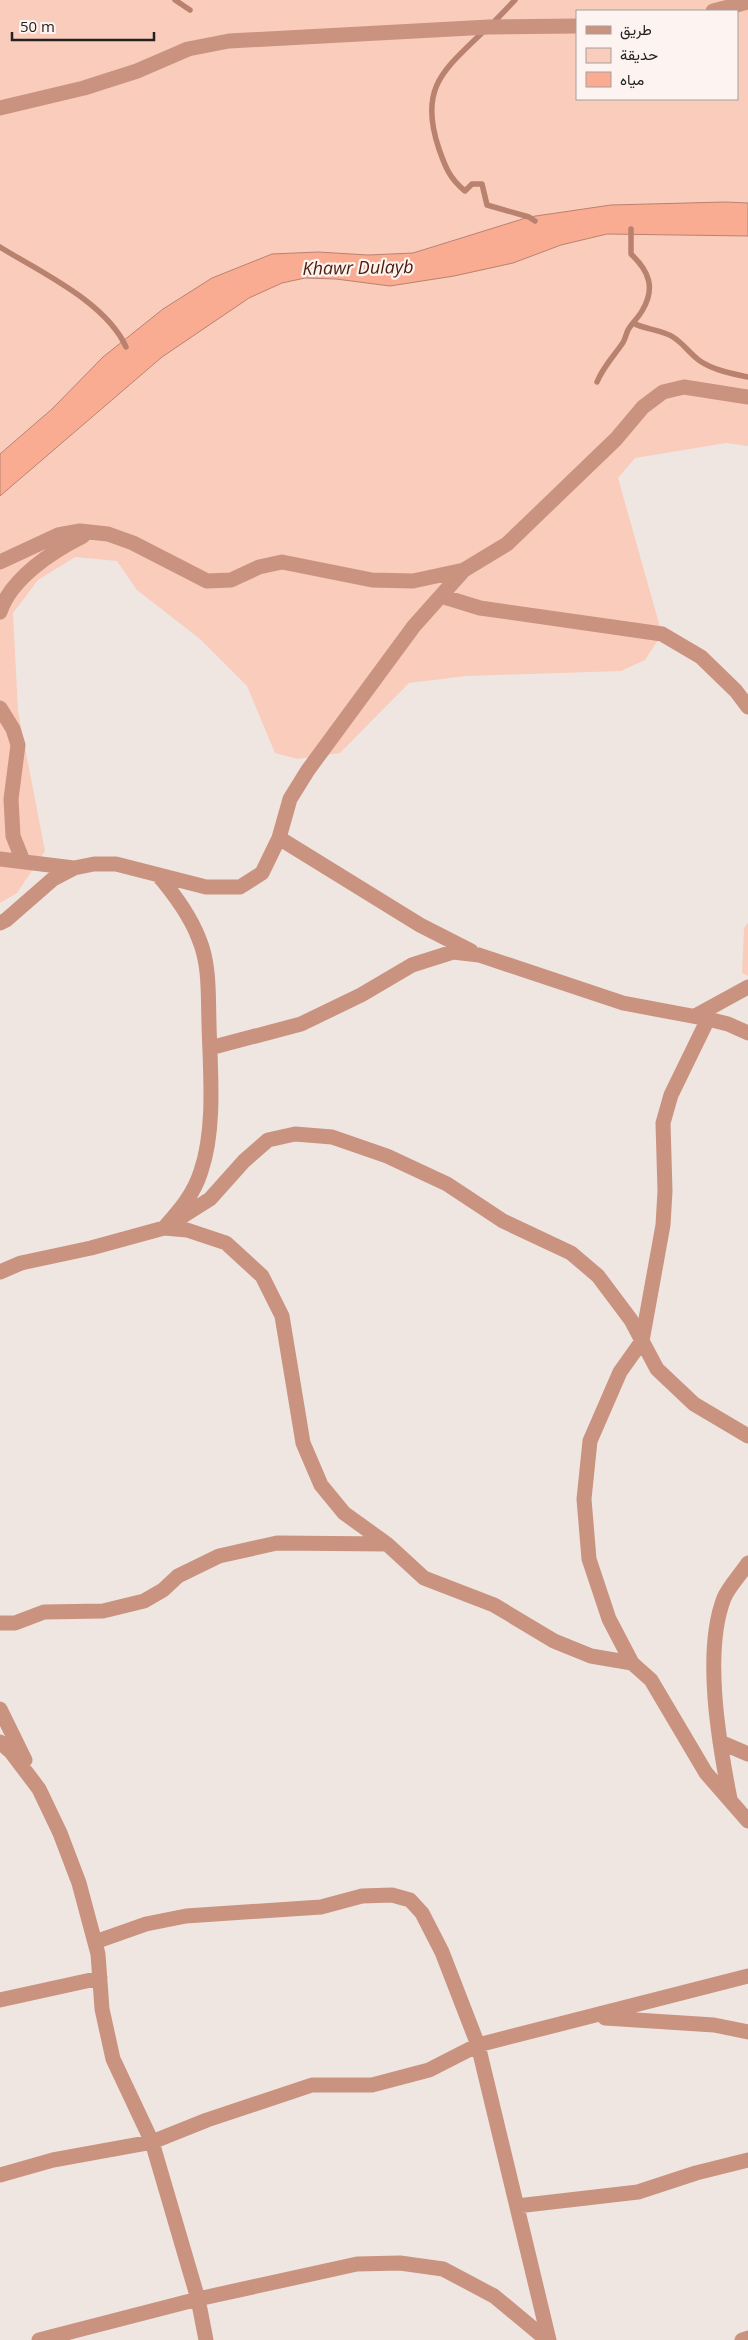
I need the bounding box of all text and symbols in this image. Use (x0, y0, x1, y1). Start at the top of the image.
scale bar (12, 10, 155, 42)
legend (576, 10, 738, 100)
text: 50 m (20, 16, 55, 36)
text: طريق (620, 19, 652, 40)
text: حديقة (620, 44, 658, 64)
text: مياه (620, 69, 644, 89)
water label: Khawr Dulayb (302, 254, 414, 280)

